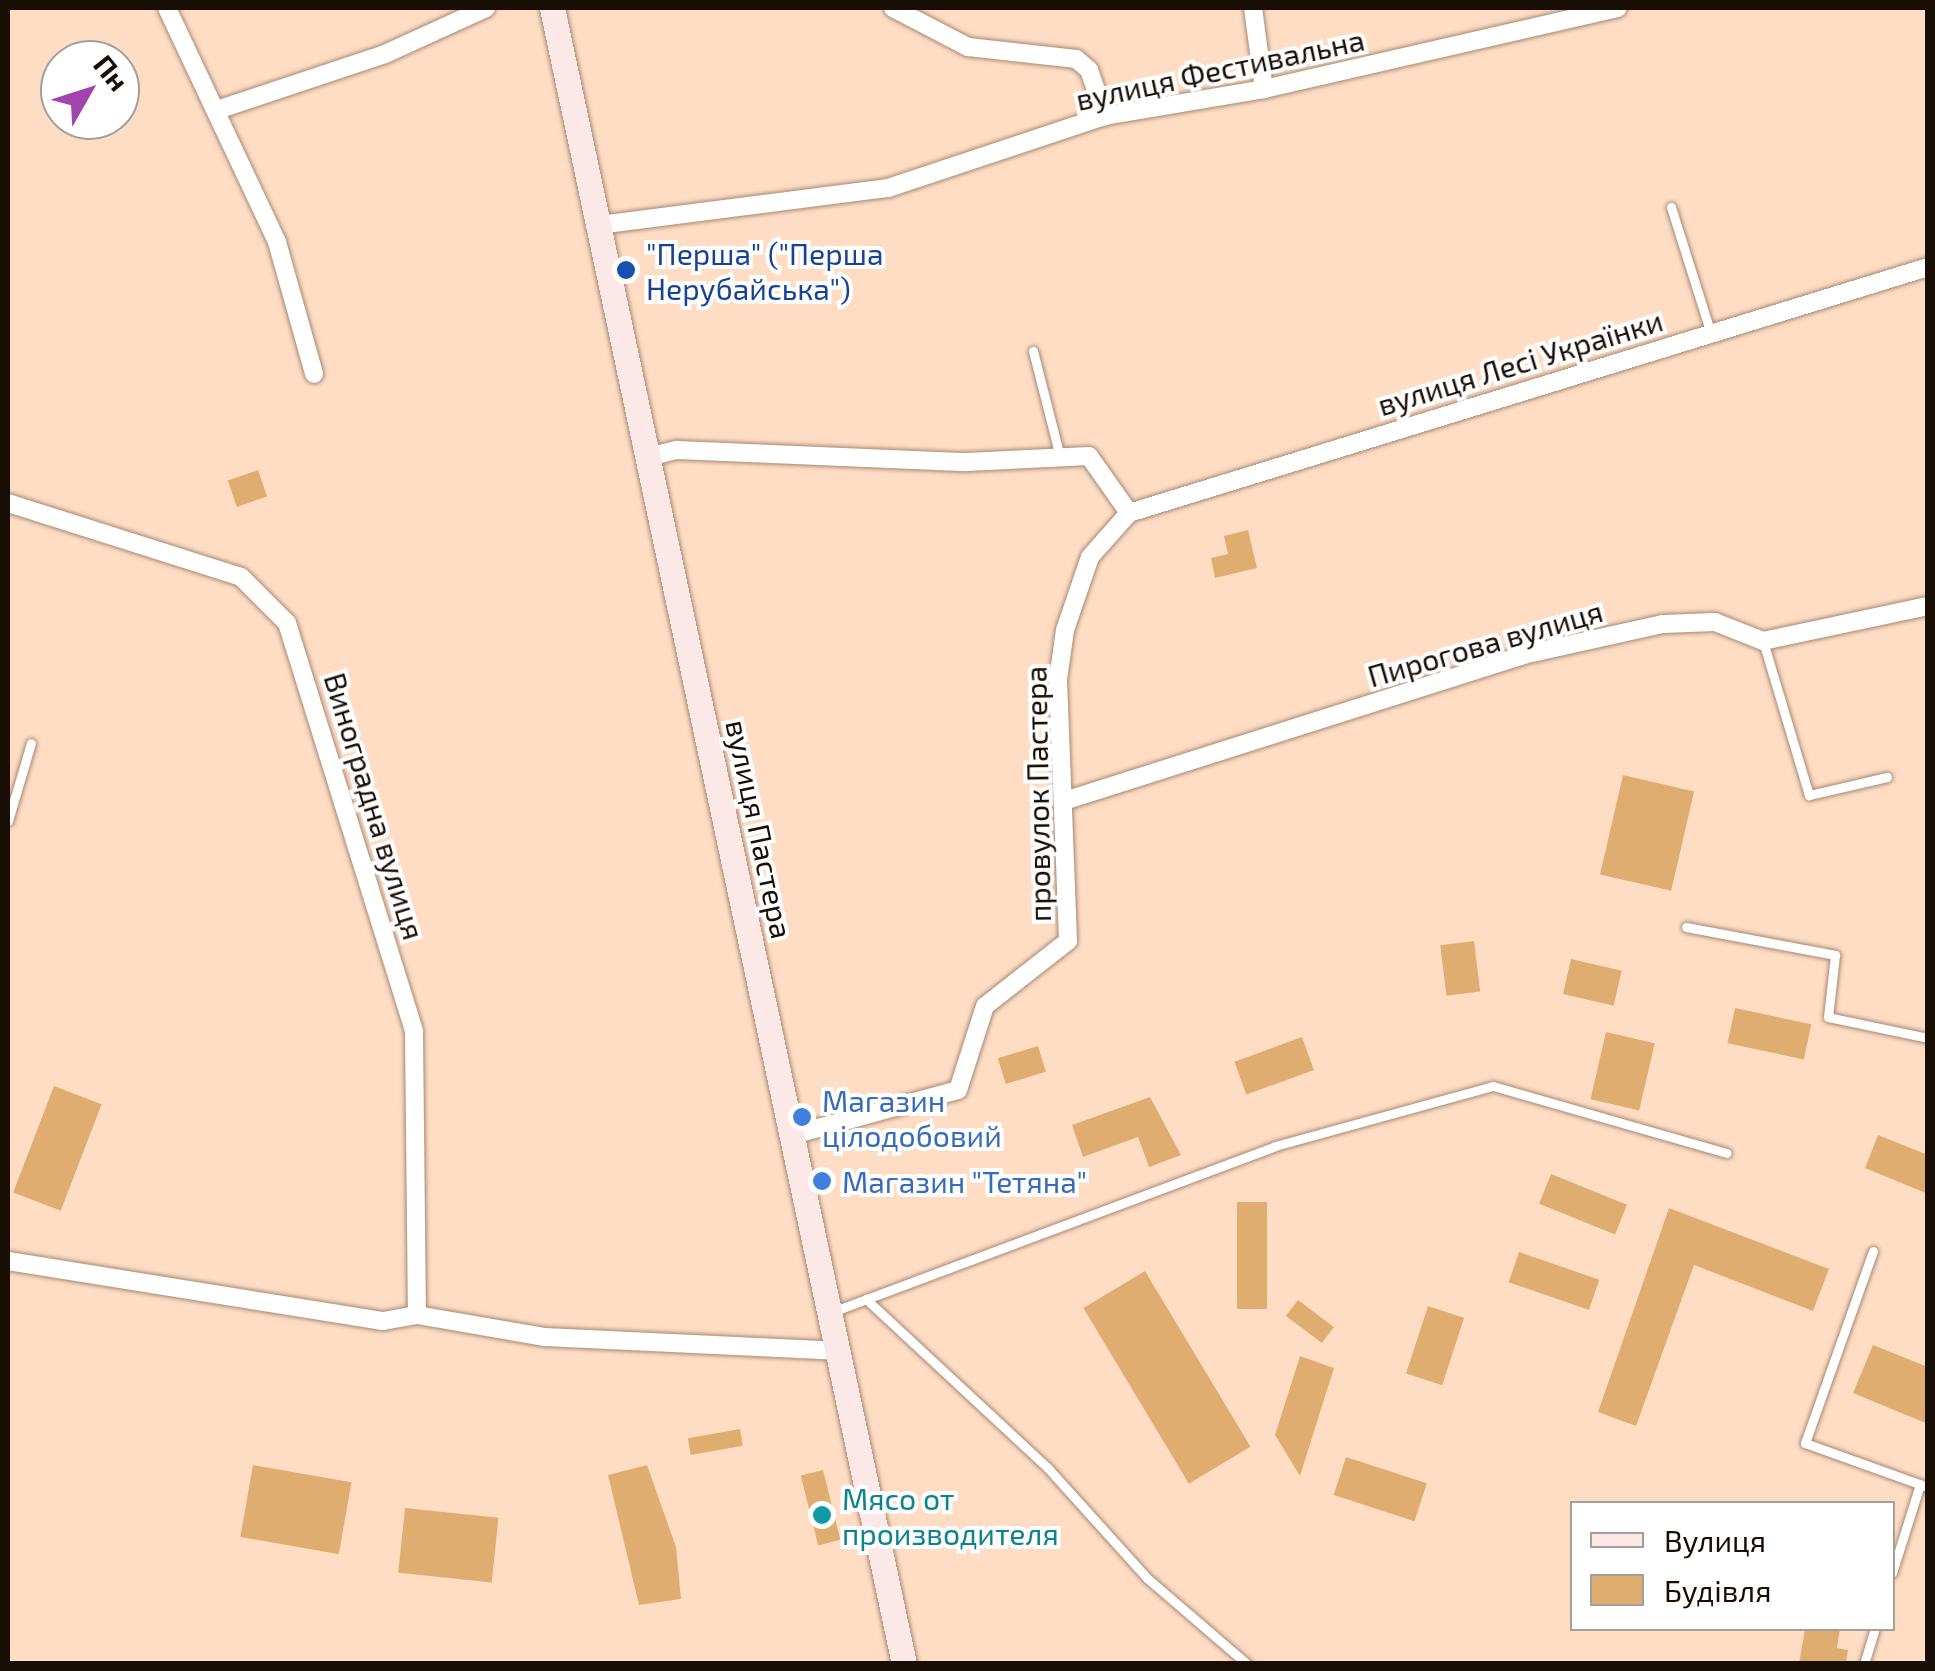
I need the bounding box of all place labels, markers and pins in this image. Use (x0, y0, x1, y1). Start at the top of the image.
place label: "Перша" ("Перша Нерубайська") (646, 235, 884, 306)
marker: "Перша" ("Перша Нерубайська") (615, 259, 637, 281)
place label: Магазин цілодобовий (822, 1082, 1002, 1152)
marker: Магазин цілодобовий (791, 1106, 813, 1128)
place label: Магазин "Тетяна" (842, 1163, 1087, 1199)
marker: Магазин "Тетяна" (811, 1170, 833, 1192)
place label: Мясо от производителя (842, 1480, 1059, 1550)
marker: Мясо от производителя (811, 1504, 833, 1526)

